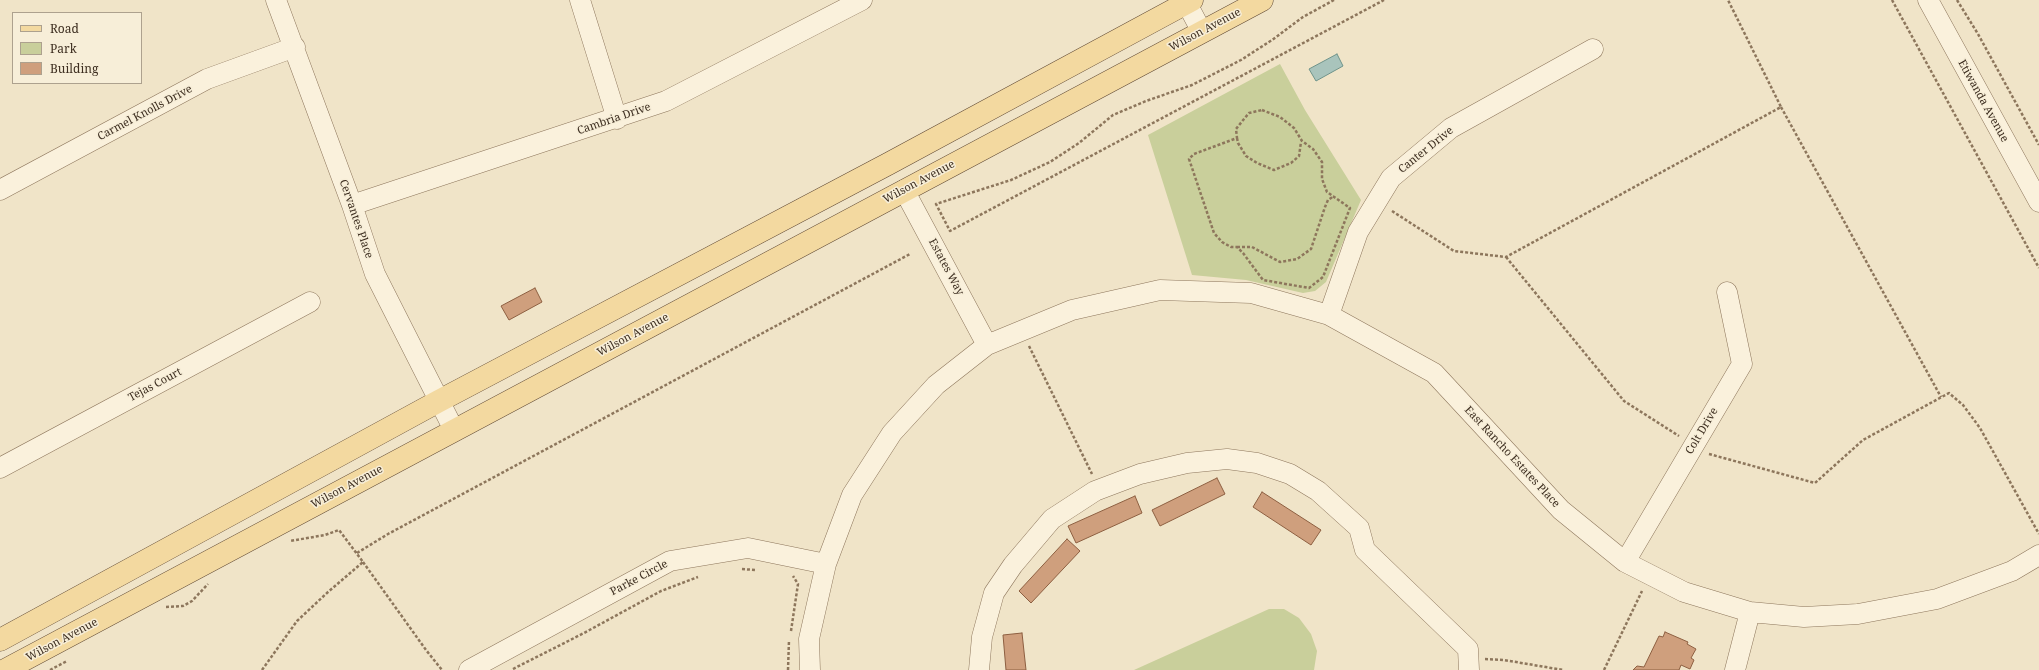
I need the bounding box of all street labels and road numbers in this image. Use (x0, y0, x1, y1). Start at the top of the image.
street label: Wilson Avenue (1167, 6, 1243, 54)
street label: Etiwanda Avenue (1955, 58, 2011, 144)
street label: Carmel Knolls Drive (95, 82, 195, 144)
street label: Cambria Drive (576, 100, 652, 138)
street label: Canter Drive (1396, 124, 1456, 176)
street label: Wilson Avenue (881, 158, 957, 206)
street label: Cervantes Place (336, 178, 376, 260)
street label: Estates Way (926, 236, 966, 298)
street label: Wilson Avenue (595, 311, 671, 359)
street label: Tejas Court (126, 365, 184, 405)
street label: East Rancho Estates Place (1462, 404, 1562, 510)
street label: Colt Drive (1683, 405, 1721, 457)
street label: Wilson Avenue (309, 463, 385, 511)
street label: Parke Circle (608, 557, 670, 599)
street label: Wilson Avenue (24, 616, 100, 664)

